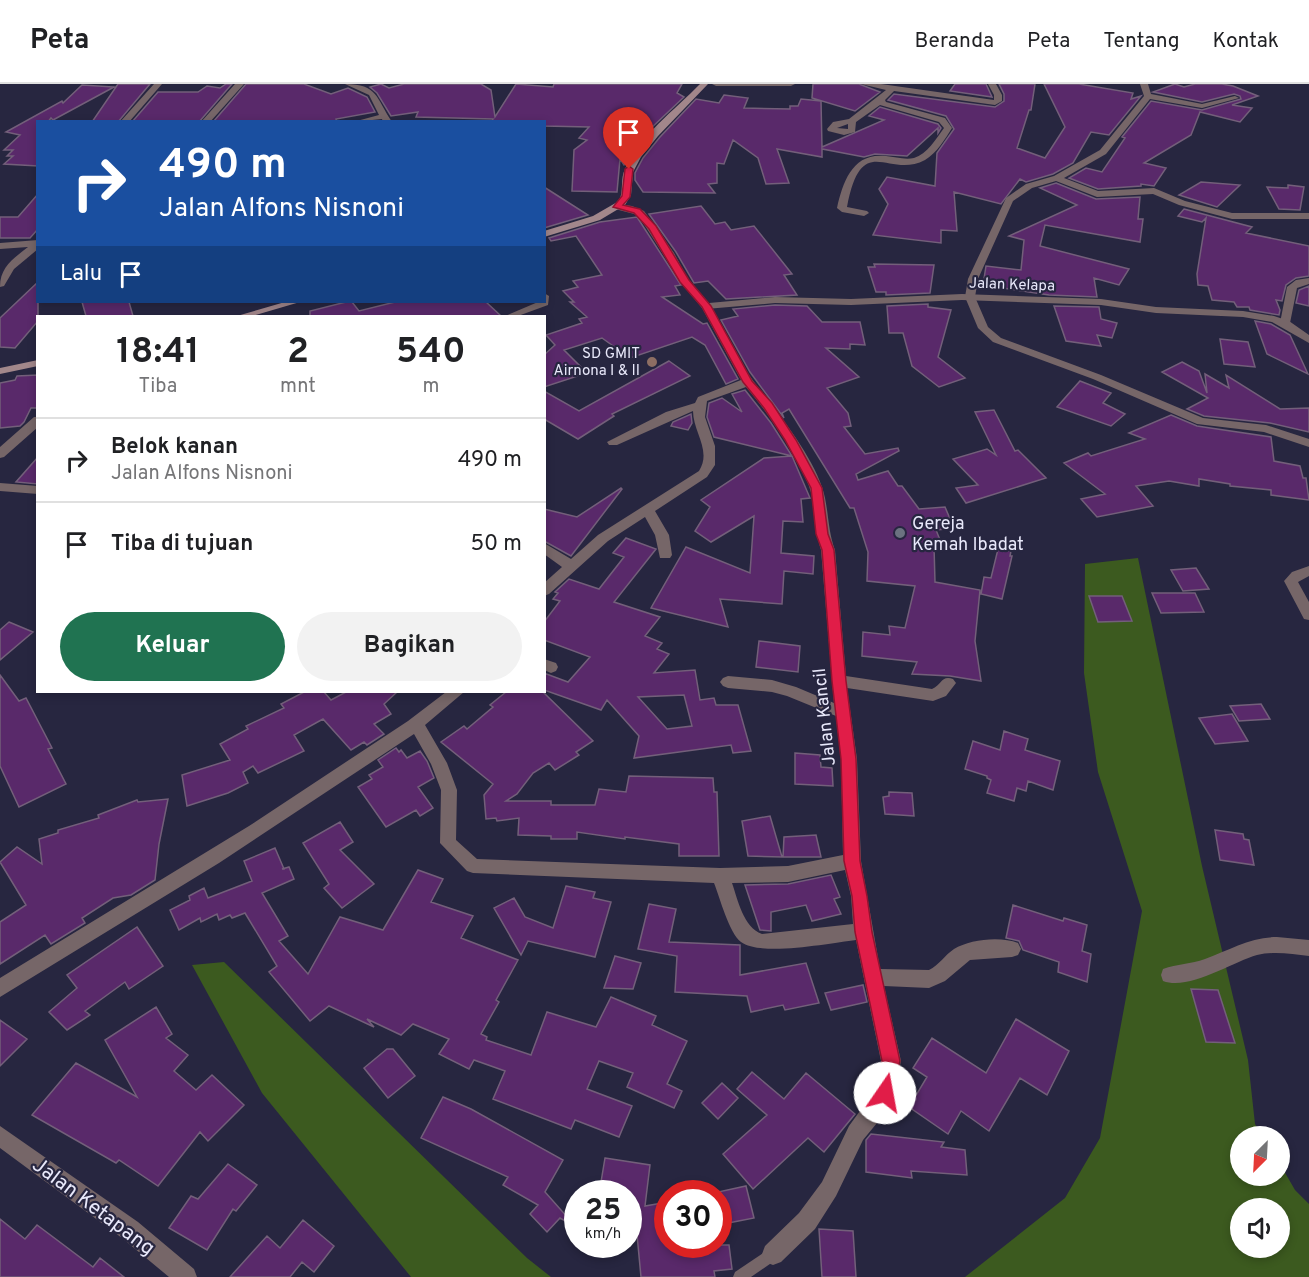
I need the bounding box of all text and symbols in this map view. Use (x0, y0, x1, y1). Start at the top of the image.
text: Peta (30, 23, 89, 59)
text: Beranda (915, 28, 994, 55)
text: Peta (1027, 28, 1070, 55)
text: Tentang (1103, 28, 1180, 55)
text: Kontak (1213, 28, 1279, 55)
pin (603, 107, 654, 169)
icon: arrive (612, 116, 645, 149)
text: 490 m (159, 140, 287, 193)
icon: right (60, 144, 138, 222)
text: Jalan Alfons Nisnoni (159, 192, 404, 226)
icon: arrive (114, 258, 147, 291)
text: Lalu (60, 261, 102, 288)
street label: Jalan Kelapa (969, 274, 1055, 296)
text: 18:41 (116, 330, 200, 376)
text: 2 (287, 330, 309, 376)
text: 540 (396, 330, 466, 376)
place label: SD GMIT Airnona I & II (553, 345, 640, 381)
marker: SD GMIT Airnona I & II (645, 355, 659, 369)
text: Tiba (139, 374, 177, 400)
text: mnt (280, 374, 316, 400)
text: m (422, 374, 439, 400)
text: Belok kanan (111, 434, 238, 461)
icon: right (60, 444, 93, 477)
text: 490 m (458, 447, 522, 474)
text: Jalan Alfons Nisnoni (111, 461, 293, 487)
place label: Gereja Kemah Ibadat (912, 513, 1024, 557)
marker: Gereja Kemah Ibadat (893, 526, 907, 540)
icon: arrive (60, 528, 93, 561)
text: Tiba di tujuan (111, 531, 253, 558)
text: 50 m (470, 531, 522, 558)
button: Keluar (60, 612, 285, 681)
button: Bagikan (297, 612, 522, 681)
street label: Jalan Kancil (809, 667, 842, 767)
position arrow (853, 1061, 917, 1125)
north arrow (1230, 1126, 1290, 1186)
map controls (1230, 1126, 1290, 1258)
street label: Jalan Ketapang (26, 1152, 160, 1262)
speed limit sign: 30 (654, 1180, 732, 1258)
text: 25 (585, 1193, 621, 1230)
button: sound (1230, 1198, 1290, 1258)
text: km/h (585, 1225, 621, 1244)

